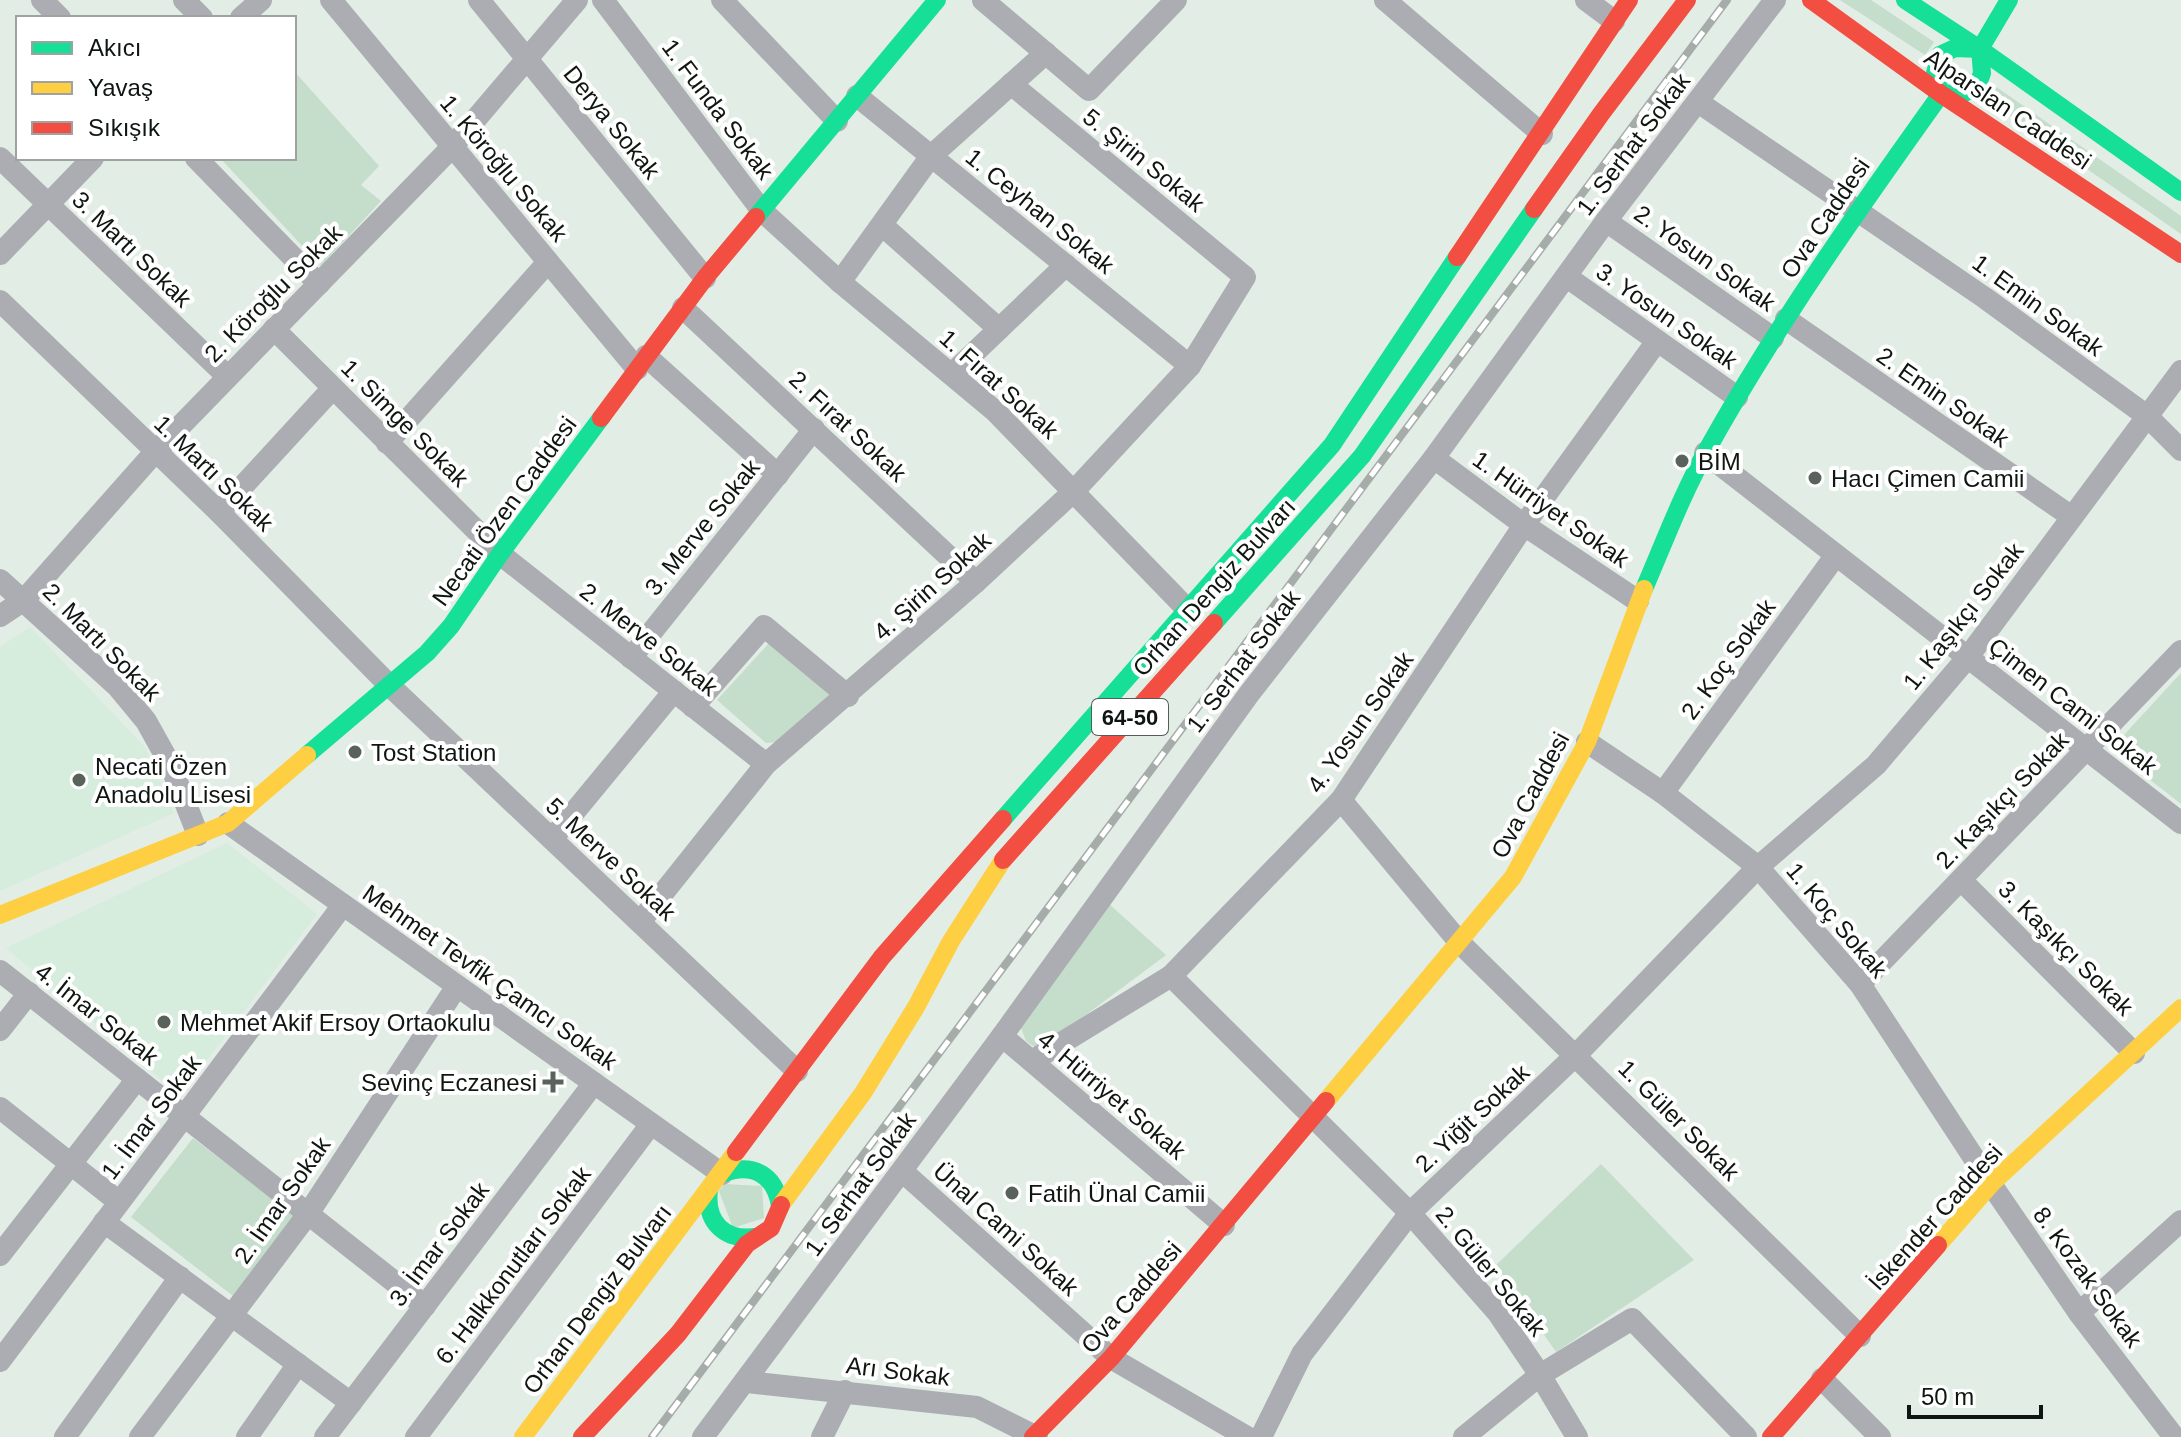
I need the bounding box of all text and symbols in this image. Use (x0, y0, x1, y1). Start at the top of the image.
legend (16, 16, 296, 160)
text: Akıcı (88, 34, 141, 61)
street label: 1. Funda Sokak (657, 34, 780, 185)
street label: Alparslan Caddesi (1920, 43, 2096, 175)
street label: Derya Sokak (558, 60, 666, 185)
street label: 1. Serhat Sokak (1571, 67, 1696, 220)
text: Yavaş (88, 74, 153, 101)
street label: 1. Köroğlu Sokak (435, 89, 574, 247)
street label: 5. Şirin Sokak (1078, 103, 1211, 218)
text: Sıkışık (88, 114, 161, 141)
street label: 1. Ceyhan Sokak (960, 143, 1120, 280)
street label: Ova Caddesi (1775, 153, 1875, 283)
street label: 3. Martı Sokak (67, 186, 198, 313)
street label: 2. Yosun Sokak (1629, 199, 1781, 317)
street label: 2. Köroğlu Sokak (199, 218, 348, 367)
street label: 1. Emin Sokak (1967, 249, 2109, 362)
street label: 3. Yosun Sokak (1591, 257, 1743, 375)
street label: 1. Fırat Sokak (934, 324, 1064, 445)
street label: 2. Emin Sokak (1872, 342, 2015, 453)
street label: 1. Simge Sokak (336, 354, 475, 493)
street label: 2. Fırat Sokak (784, 365, 913, 487)
street label: 1. Martı Sokak (149, 410, 280, 537)
street label: Necati Özen Caddesi (426, 411, 582, 611)
street label: 1. Hürriyet Sokak (1468, 445, 1635, 573)
place label: BİM (1698, 448, 1741, 475)
marker: BİM (1673, 452, 1691, 470)
street label: 3. Merve Sokak (639, 453, 766, 600)
place label: Hacı Çimen Camii (1831, 465, 2024, 492)
marker: Hacı Çimen Camii (1806, 469, 1824, 487)
street label: Orhan Dengiz Bulvarı (1127, 493, 1301, 681)
street label: 4. Şirin Sokak (868, 526, 997, 646)
street label: 1. Kaşıkçı Sokak (1897, 536, 2029, 695)
street label: 2. Merve Sokak (575, 577, 724, 702)
street label: 2. Martı Sokak (38, 578, 167, 707)
street label: 1. Serhat Sokak (1181, 584, 1306, 737)
street label: 2. Koç Sokak (1676, 593, 1781, 724)
street label: Çimen Cami Sokak (1984, 632, 2163, 780)
street label: 4. Yosun Sokak (1301, 646, 1419, 798)
road number: 64-50 (1092, 699, 1168, 735)
street label: 2. Kaşıkçı Sokak (1930, 726, 2074, 874)
street label: Ova Caddesi (1486, 727, 1574, 863)
place label: Tost Station (371, 739, 496, 766)
marker: Tost Station (346, 743, 364, 761)
place label: Necati Özen Anadolu Lisesi (95, 753, 251, 808)
marker: Necati Özen Anadolu Lisesi (70, 771, 88, 789)
street label: 5. Merve Sokak (541, 792, 682, 926)
street label: 1. Koç Sokak (1781, 857, 1893, 984)
street label: 3. Kaşıkçı Sokak (1993, 875, 2139, 1021)
street label: Mehmet Tevfik Çamcı Sokak (358, 879, 623, 1076)
street label: 4. İmar Sokak (30, 958, 164, 1071)
place label: Mehmet Akif Ersoy Ortaokulu (180, 1009, 491, 1036)
marker: Mehmet Akif Ersoy Ortaokulu (155, 1013, 173, 1031)
street label: 4. Hürriyet Sokak (1033, 1025, 1192, 1165)
street label: 1. İmar Sokak (96, 1049, 207, 1184)
street label: 1. Güler Sokak (1613, 1054, 1745, 1186)
street label: 2. Yiğit Sokak (1410, 1058, 1535, 1177)
place label: Sevinç Eczanesi (361, 1069, 537, 1096)
marker: Sevinç Eczanesi (544, 1073, 562, 1091)
street label: 1. Serhat Sokak (799, 1106, 922, 1261)
street label: 2. İmar Sokak (228, 1131, 336, 1268)
street label: İskender Caddesi (1862, 1139, 2008, 1295)
street label: Ünal Cami Sokak (928, 1157, 1085, 1302)
street label: 6. Halkkonutları Sokak (430, 1160, 597, 1369)
street label: 3. İmar Sokak (384, 1176, 495, 1311)
place label: Fatih Ünal Camii (1028, 1180, 1205, 1207)
marker: Fatih Ünal Camii (1003, 1184, 1021, 1202)
street label: Orhan Dengiz Bulvarı (517, 1199, 677, 1399)
street label: 2. Güler Sokak (1431, 1201, 1552, 1342)
street label: 8. Kozak Sokak (2028, 1202, 2149, 1353)
street label: Ova Caddesi (1075, 1236, 1187, 1358)
street label: Arı Sokak (845, 1351, 952, 1391)
scale bar (1909, 1369, 2041, 1419)
text: 50 m (1921, 1383, 1974, 1410)

